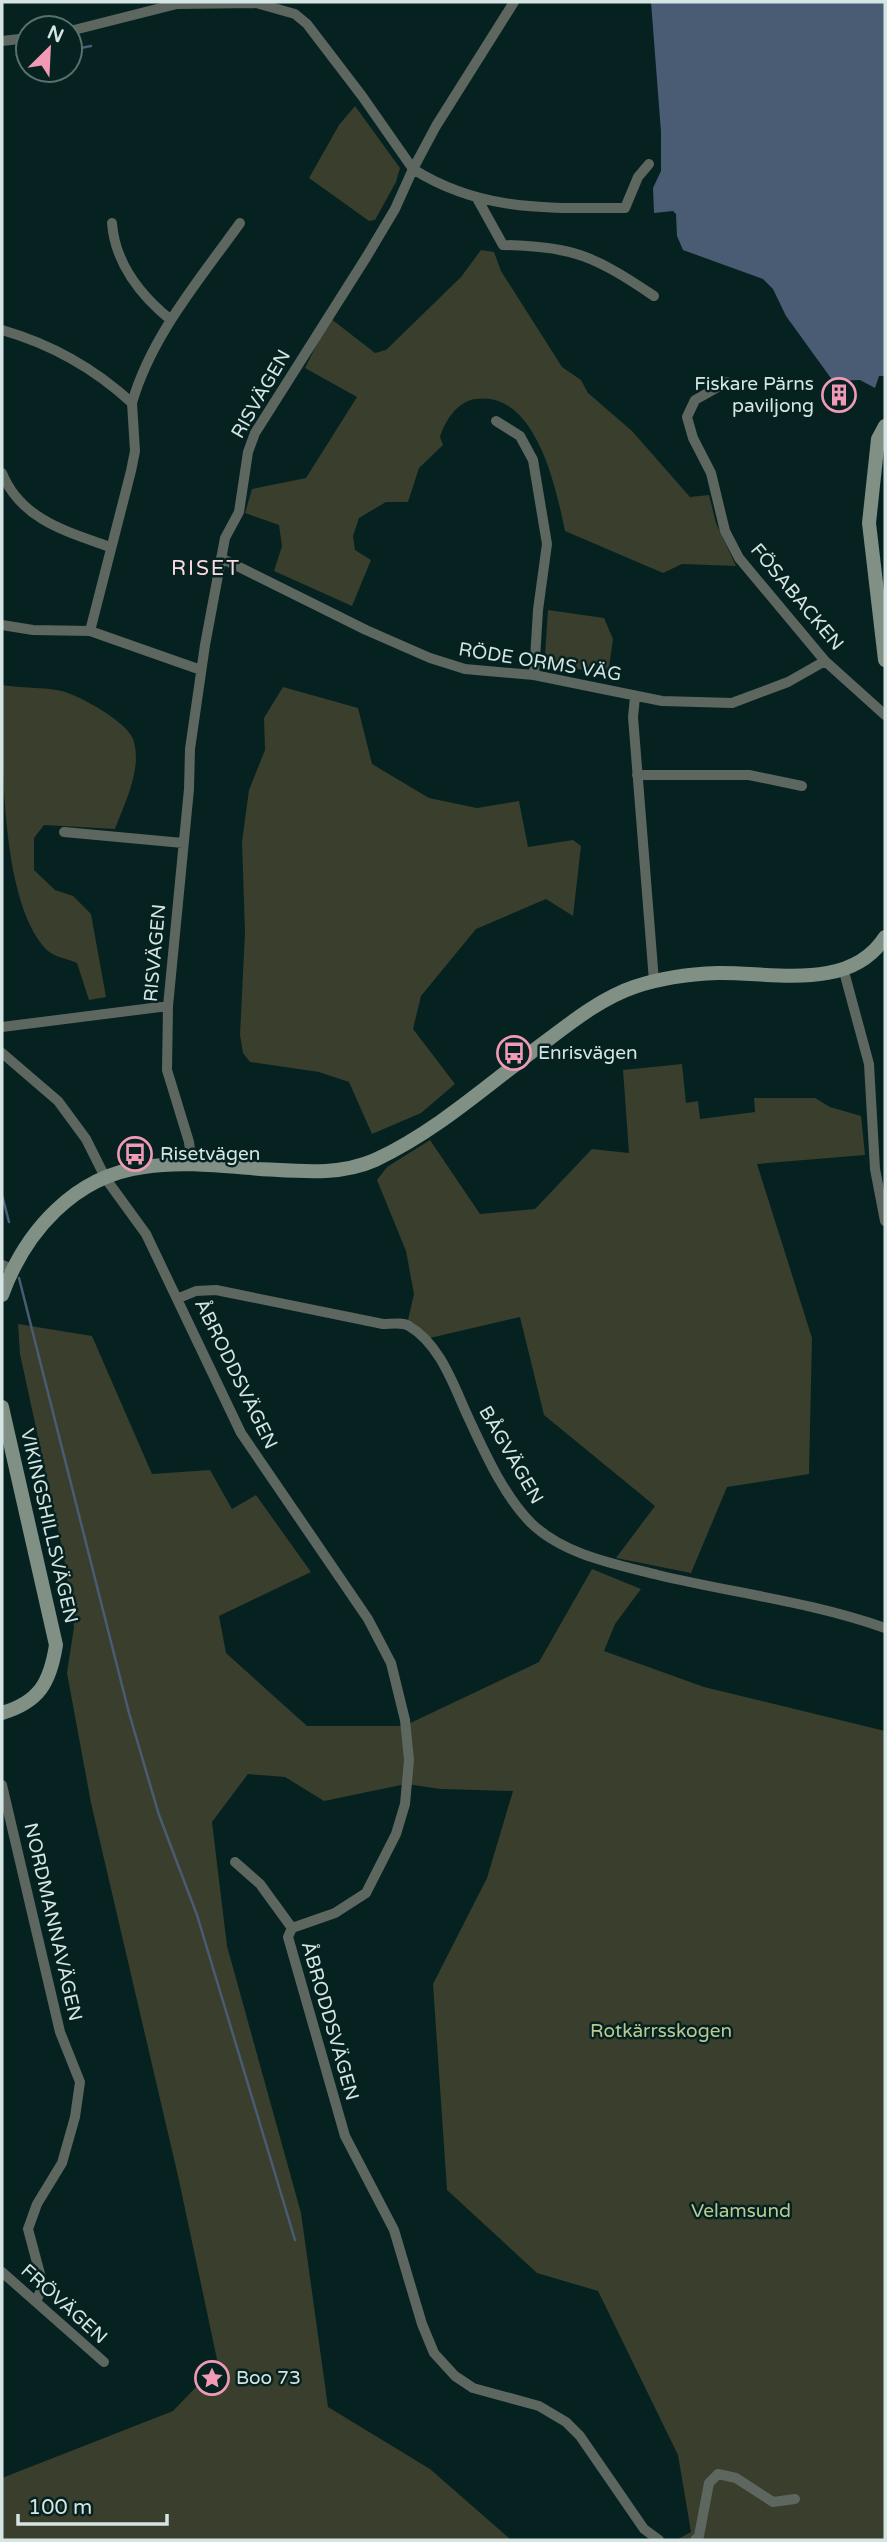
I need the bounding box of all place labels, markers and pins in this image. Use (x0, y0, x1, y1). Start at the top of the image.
place label: Fiskare Pärns paviljong (694, 373, 814, 417)
building icon: Fiskare Pärns paviljong (820, 376, 858, 414)
bus stop icon: Enrisvägen (495, 1034, 533, 1072)
place label: Enrisvägen (538, 1042, 638, 1064)
bus stop icon: Risetvägen (116, 1135, 154, 1173)
place label: Risetvägen (160, 1143, 260, 1165)
place icon: Boo 73 (193, 2359, 231, 2397)
place label: Boo 73 (236, 2367, 301, 2389)

